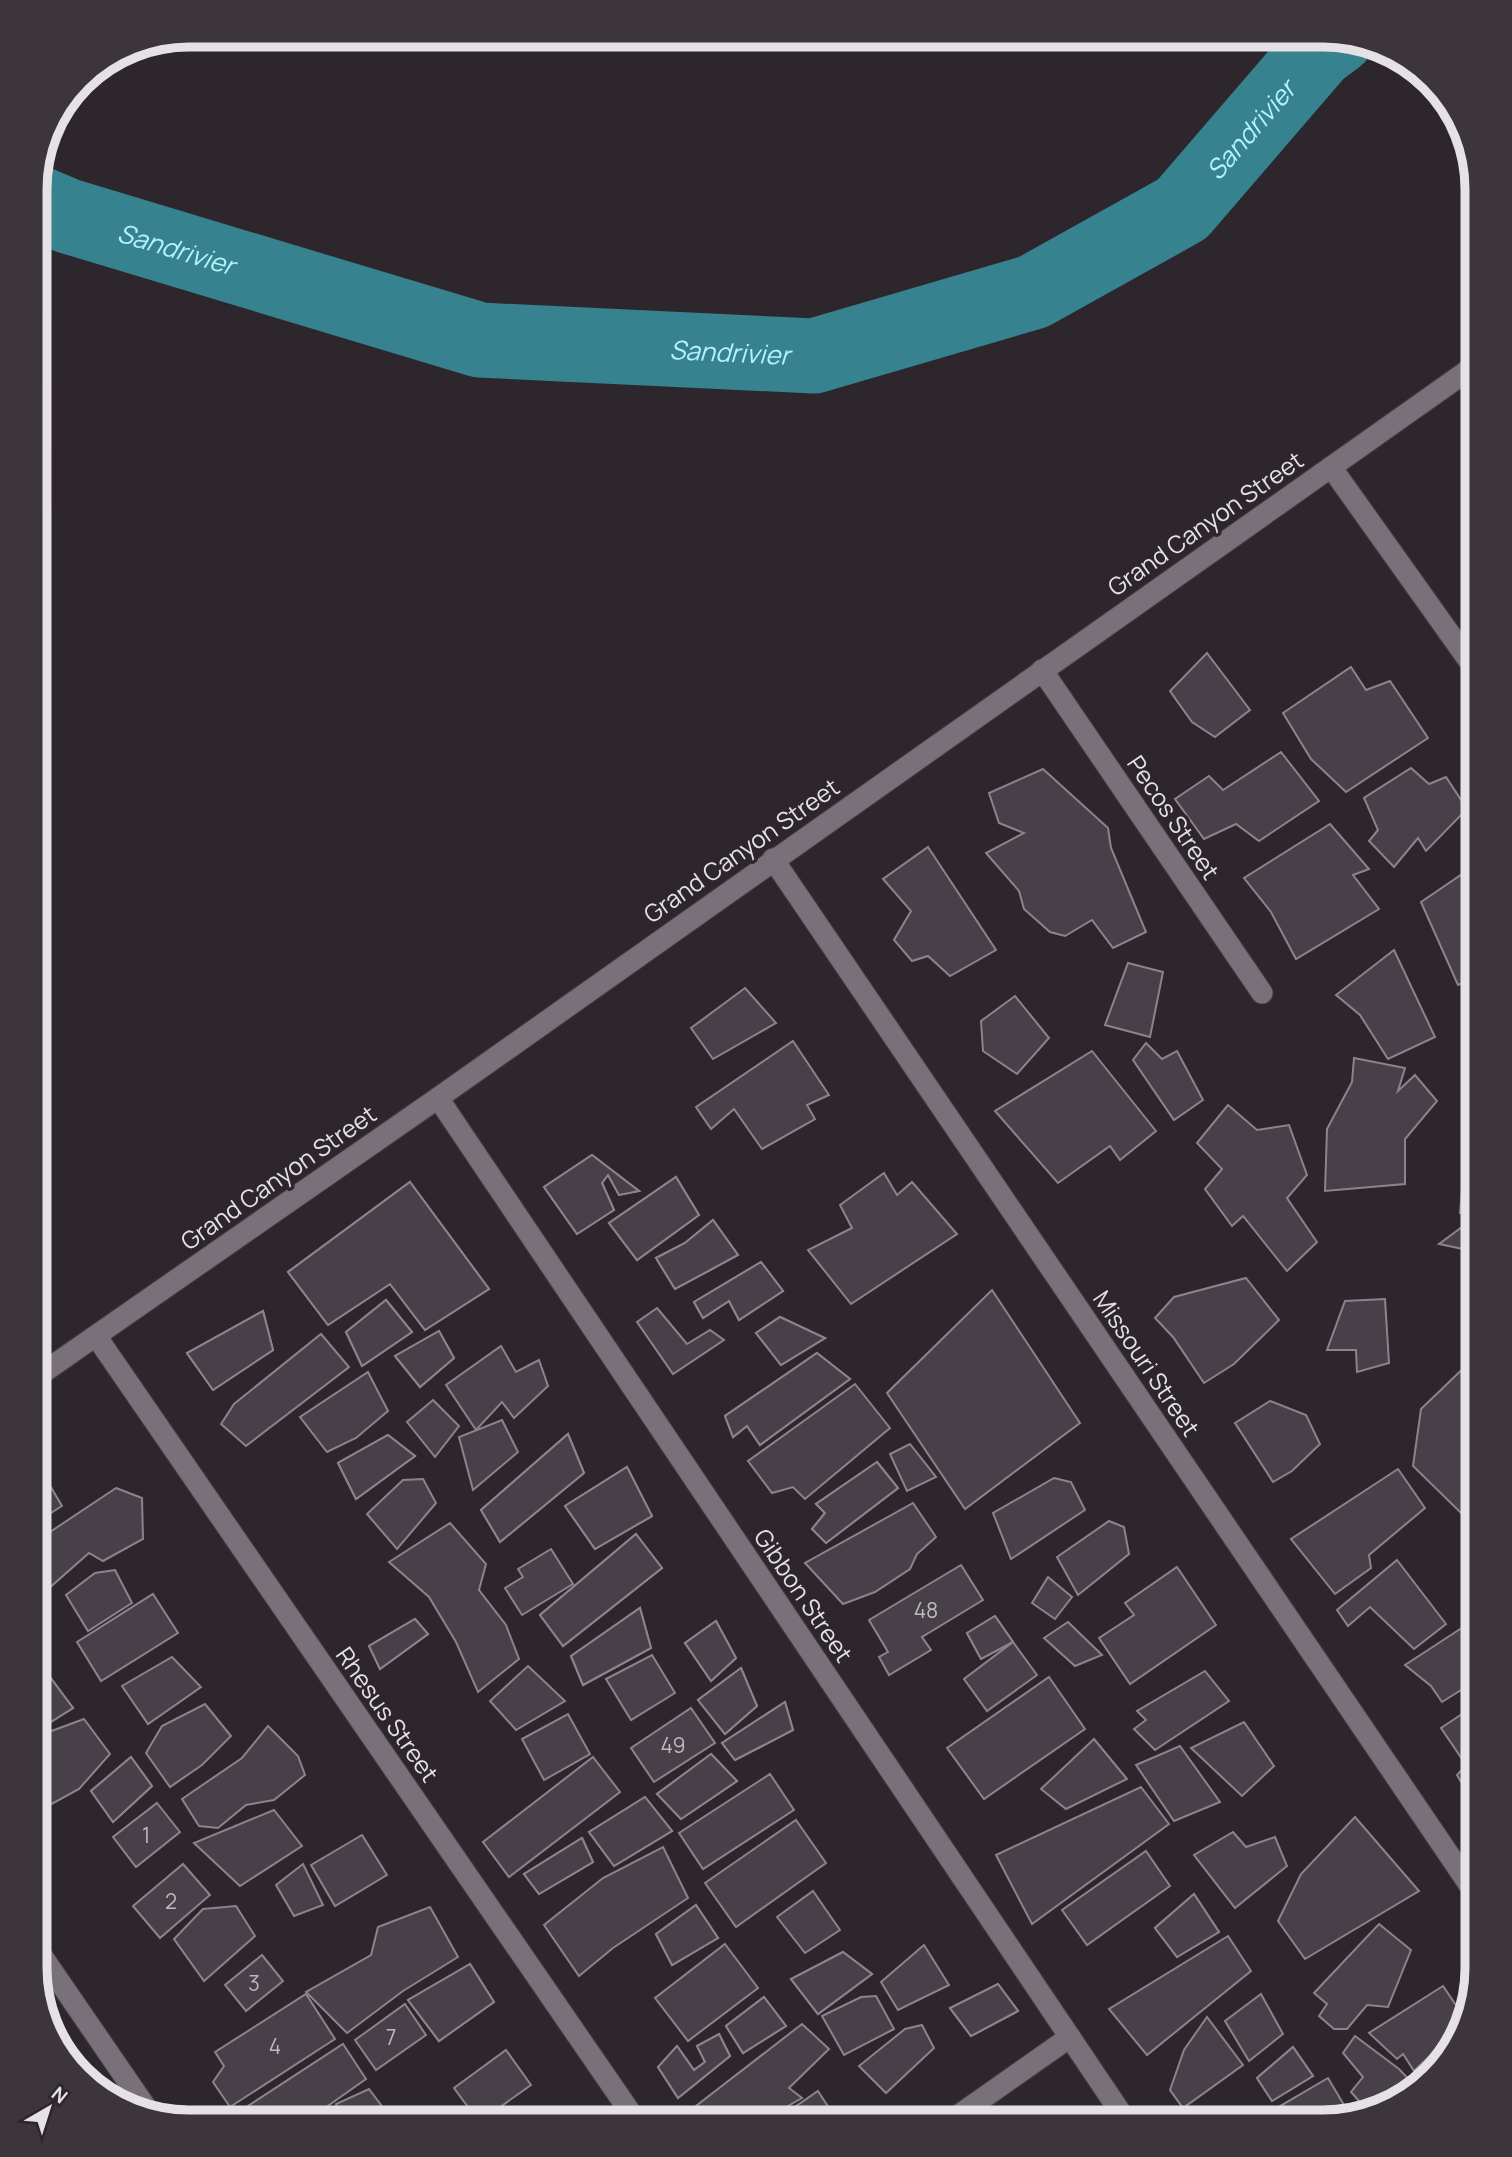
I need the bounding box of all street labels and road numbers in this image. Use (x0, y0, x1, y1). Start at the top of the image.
street label: Grand Canyon Street (1101, 443, 1309, 603)
street label: Pecos Street (1120, 748, 1228, 886)
street label: Grand Canyon Street (637, 770, 845, 930)
street label: Grand Canyon Street (174, 1097, 382, 1257)
street label: Missouri Street (1086, 1284, 1208, 1442)
street label: Gibbon Street (747, 1522, 861, 1668)
street label: Rhesus Street (329, 1640, 447, 1788)

